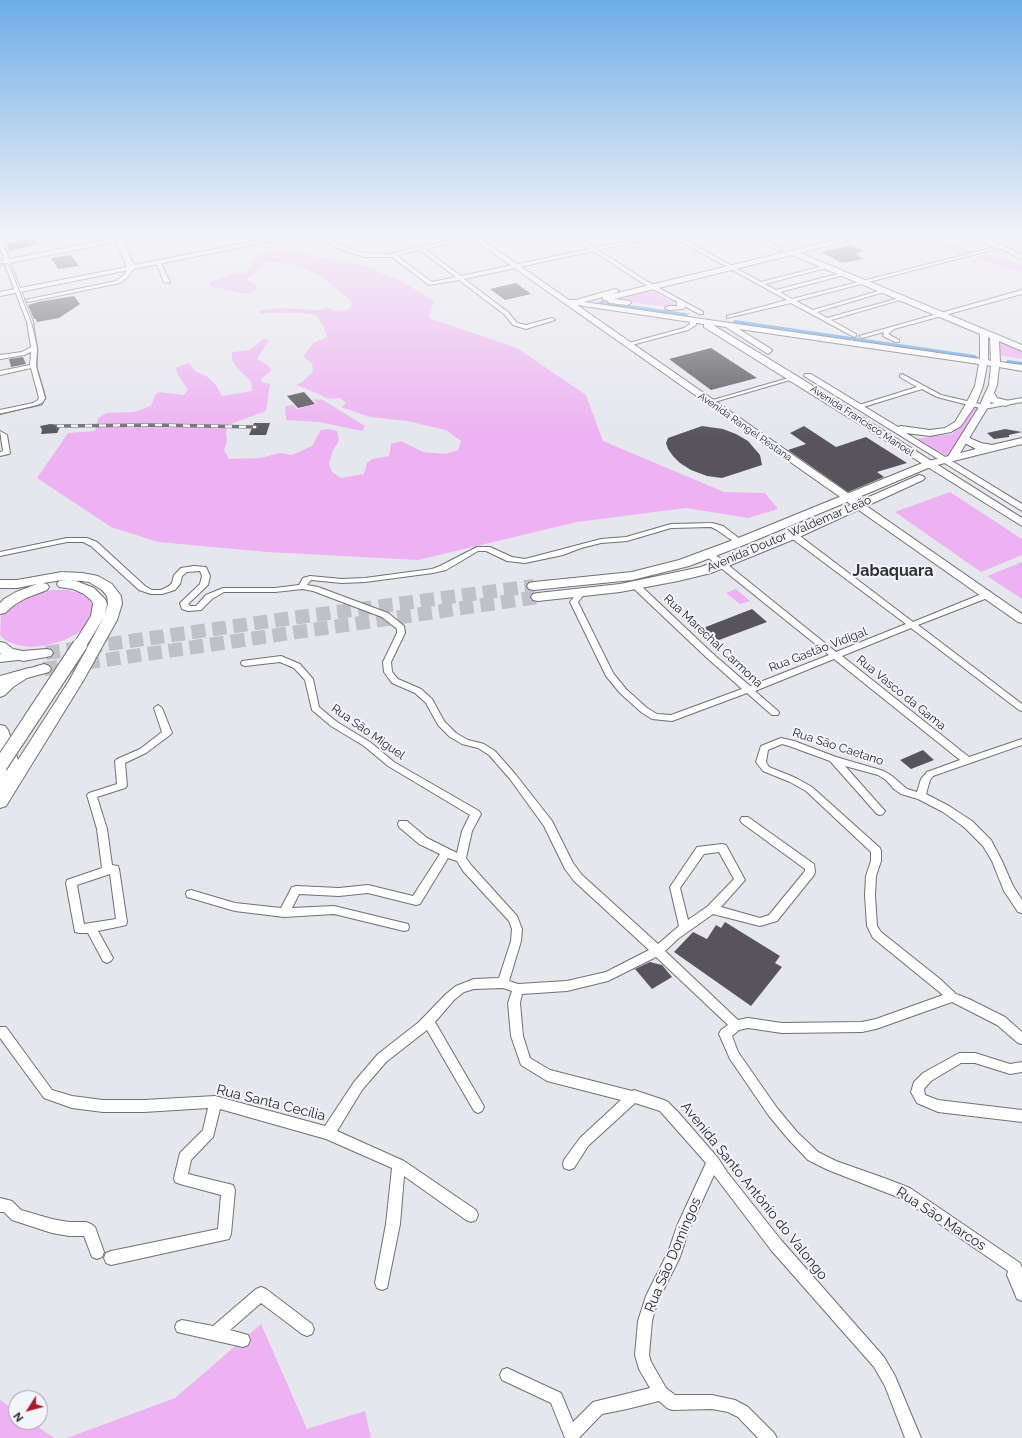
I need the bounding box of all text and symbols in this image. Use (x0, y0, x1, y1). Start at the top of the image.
street label: Avenida Francisco Manoel (808, 383, 916, 459)
street label: Avenida Rangel Pestana (696, 390, 794, 464)
street label: Avenida Doutor Waldemar Leão (705, 493, 873, 575)
district label: Jabaquara (853, 561, 933, 581)
street label: Rua Marechal Carmona (661, 592, 765, 690)
street label: Rua Gastão Vidigal (767, 625, 869, 675)
street label: Rua Vasco da Gama (853, 653, 949, 733)
street label: Rua São Miguel (328, 701, 408, 763)
street label: Rua São Caetano (791, 725, 885, 769)
street label: Rua Santa Cecília (215, 1081, 327, 1125)
street label: Avenida Santo Antônio do Valongo (677, 1099, 831, 1283)
street label: Rua São Marcos (893, 1184, 989, 1254)
street label: Rua São Domingos (641, 1195, 705, 1315)
north arrow (8, 1390, 48, 1430)
text: N (11, 1410, 26, 1424)

